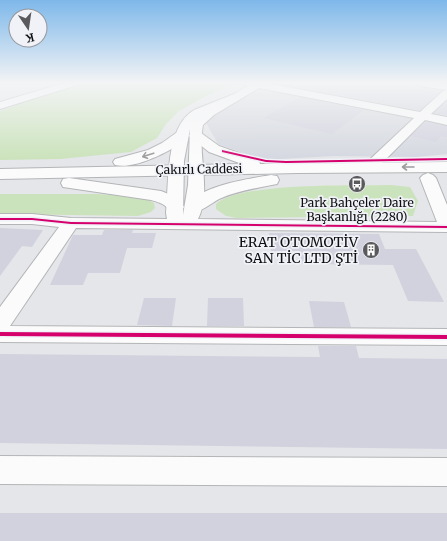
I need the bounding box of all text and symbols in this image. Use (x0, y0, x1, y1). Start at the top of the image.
north arrow (8, 8, 48, 48)
text: K (24, 30, 36, 46)
one-way arrow (141, 152, 154, 159)
street label: Çakırlı Caddesi (156, 161, 242, 177)
one-way arrow (402, 163, 415, 171)
bus stop icon: Park Bahçeler Dai̇re Başkanlığı (2280) (347, 174, 367, 194)
place label: Park Bahçeler Dai̇re Başkanlığı (2280) (300, 195, 414, 224)
place label: ERAT OTOMOTİV SAN TİC LTD ŞTİ (239, 233, 359, 267)
building icon: ERAT OTOMOTİV SAN TİC LTD ŞTİ (361, 240, 381, 260)

